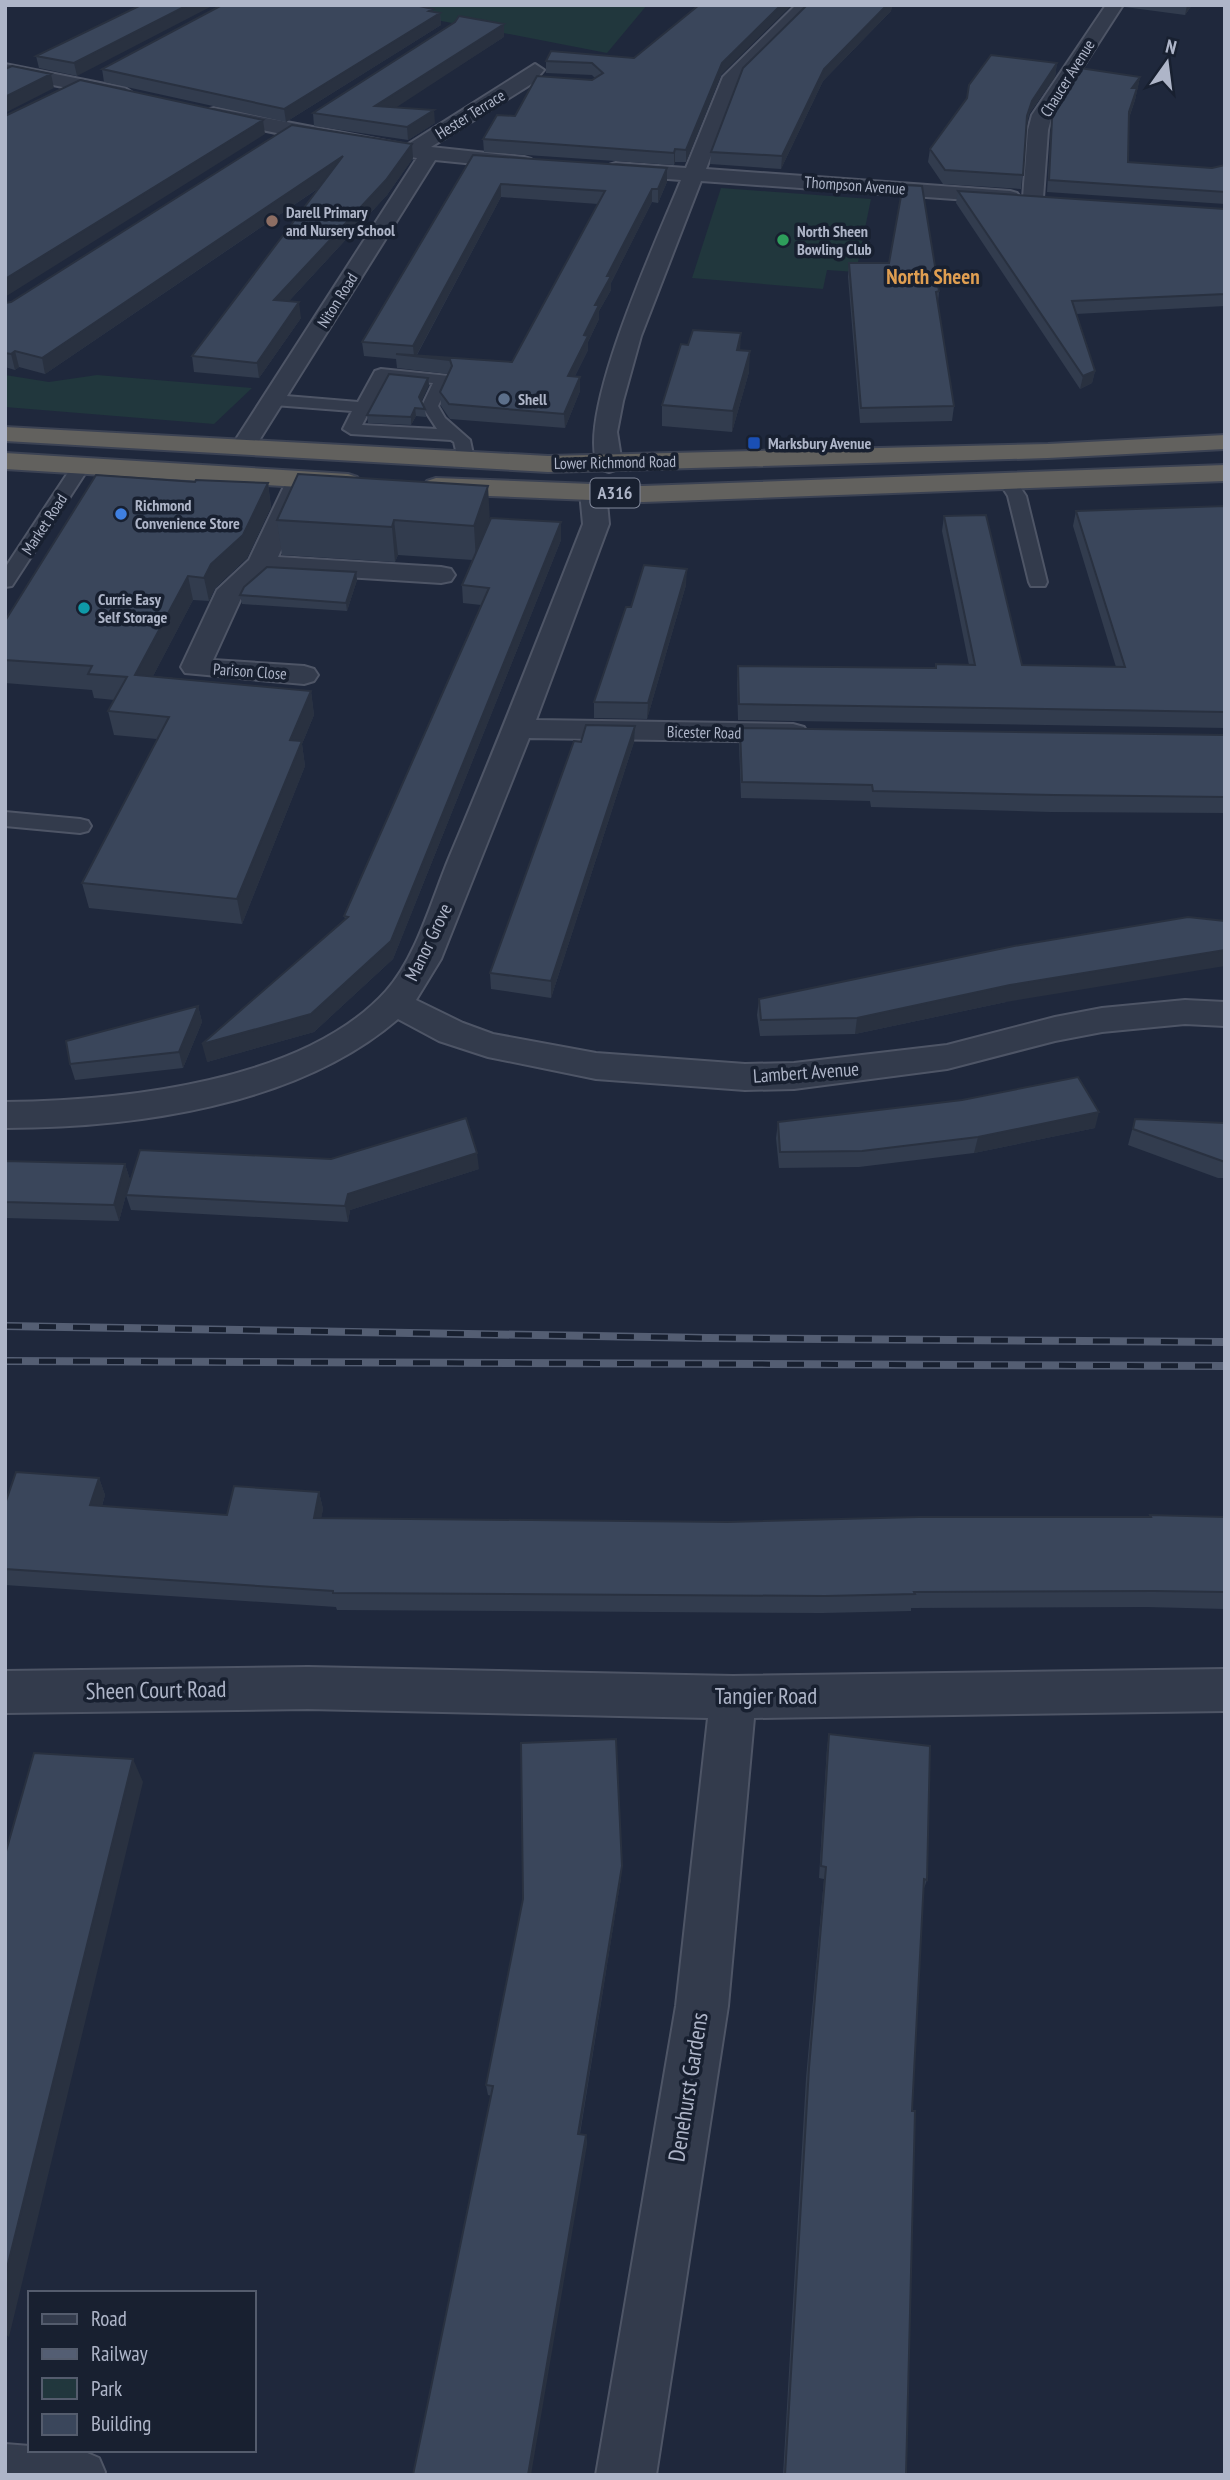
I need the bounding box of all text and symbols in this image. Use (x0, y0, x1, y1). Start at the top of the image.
north arrow (1132, 28, 1202, 98)
text: N (1163, 34, 1179, 59)
street label: Chaucer Avenue (1035, 36, 1099, 120)
street label: Hester Terrace (432, 85, 508, 143)
street label: Thompson Avenue (804, 171, 906, 199)
place label: Darell Primary and Nursery School (286, 202, 395, 240)
marker: Darell Primary and Nursery School (264, 213, 280, 229)
place label: North Sheen Bowling Club (797, 221, 872, 259)
marker: North Sheen Bowling Club (775, 232, 791, 248)
district label: North Sheen (886, 263, 980, 290)
street label: Niton Road (312, 269, 362, 331)
place label: Shell (518, 389, 547, 409)
marker: Shell (496, 391, 512, 407)
place label: Marksbury Avenue (768, 433, 871, 453)
marker: Marksbury Avenue (746, 435, 762, 451)
street label: Lower Richmond Road (554, 451, 676, 473)
road number: A316 (590, 478, 640, 508)
street label: Market Road (17, 490, 71, 558)
place label: Richmond Convenience Store (135, 495, 240, 533)
marker: Richmond Convenience Store (113, 506, 129, 522)
place label: Currie Easy Self Storage (98, 589, 167, 627)
marker: Currie Easy Self Storage (76, 600, 92, 616)
street label: Parison Close (213, 658, 287, 684)
street label: Bicester Road (667, 721, 741, 743)
street label: Manor Grove (399, 899, 457, 985)
street label: Lambert Avenue (752, 1056, 860, 1088)
street label: Sheen Court Road (85, 1674, 227, 1705)
street label: Tangier Road (715, 1681, 817, 1710)
street label: Denehurst Gardens (661, 2010, 714, 2164)
legend (28, 2291, 256, 2452)
text: Road (91, 2305, 127, 2332)
text: Railway (91, 2340, 148, 2367)
text: Park (91, 2375, 122, 2402)
text: Building (91, 2410, 151, 2437)

